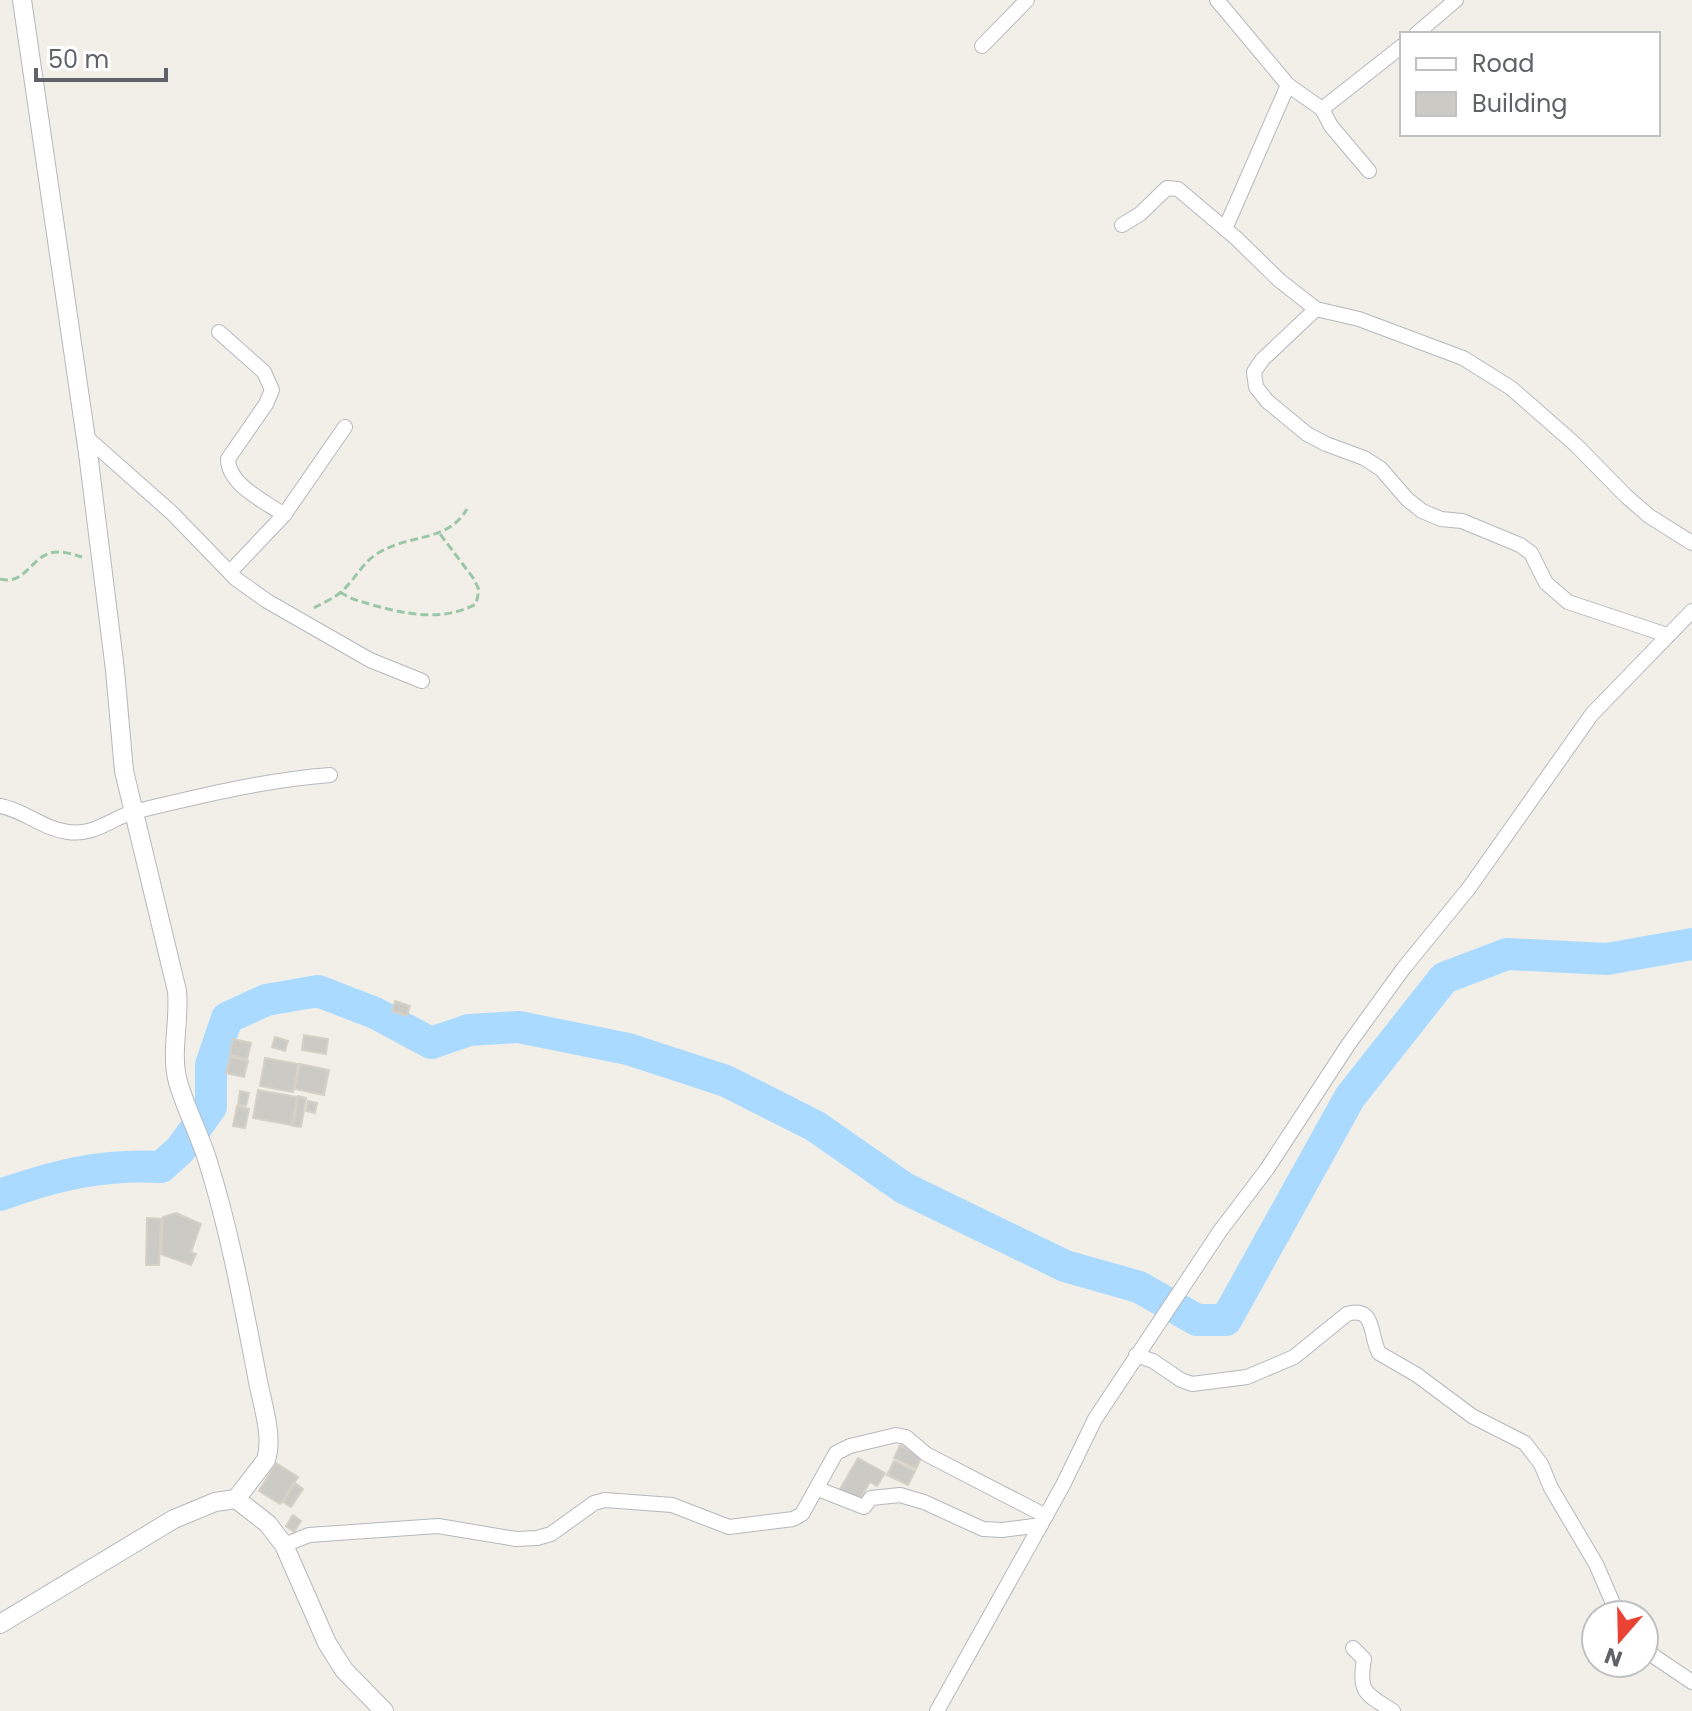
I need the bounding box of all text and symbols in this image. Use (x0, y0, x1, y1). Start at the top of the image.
scale bar (36, 32, 166, 82)
legend (1400, 32, 1660, 136)
text: 50 m (48, 43, 109, 76)
text: Road (1472, 47, 1534, 80)
text: Building (1472, 87, 1568, 120)
north arrow (1580, 1599, 1660, 1679)
text: N (1600, 1640, 1626, 1675)

